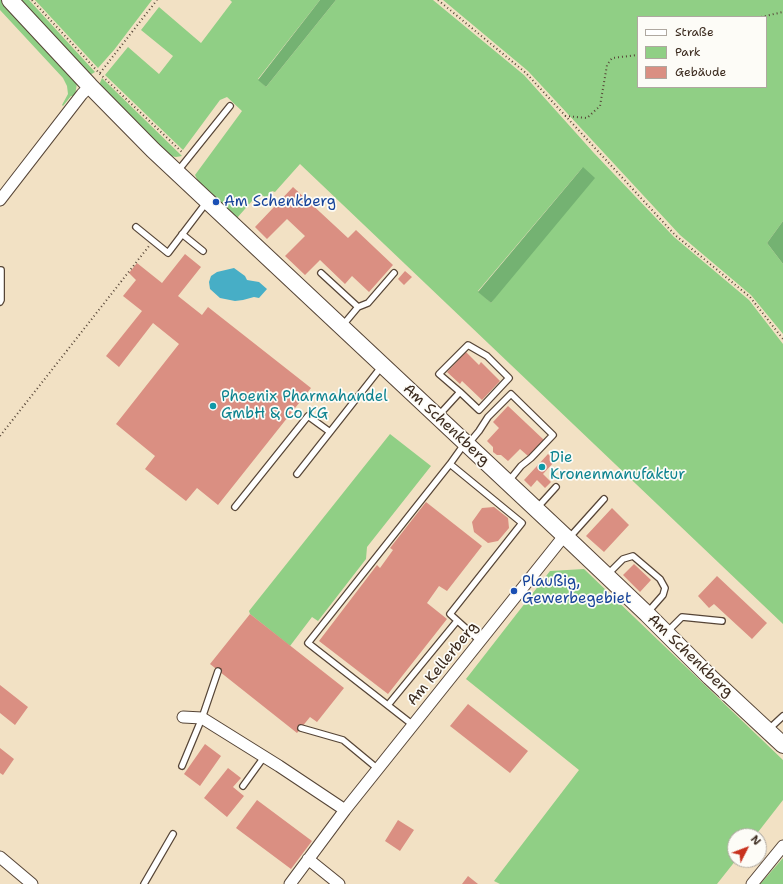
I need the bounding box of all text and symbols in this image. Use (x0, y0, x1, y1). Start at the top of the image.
legend (637, 16, 767, 88)
text: Straße (675, 24, 714, 40)
text: Park (675, 44, 701, 60)
text: Gebäude (675, 64, 726, 80)
place label: Am Schenkberg (224, 193, 336, 211)
marker: Am Schenkberg (211, 197, 221, 207)
street label: Am Schenkberg (399, 380, 493, 470)
place label: Phoenix Pharmahandel GmbH & Co KG (221, 388, 388, 423)
marker: Phoenix Pharmahandel GmbH & Co KG (208, 401, 218, 411)
place label: Die Kronenmanufaktur (550, 449, 685, 484)
marker: Die Kronenmanufaktur (537, 462, 547, 472)
place label: Plaußig, Gewerbegebiet (522, 573, 631, 608)
marker: Plaußig, Gewerbegebiet (509, 586, 519, 596)
street label: Am Schenkberg (643, 611, 737, 701)
street label: Am Kellerberg (404, 618, 482, 710)
north arrow (727, 828, 767, 868)
text: N (747, 832, 764, 849)

